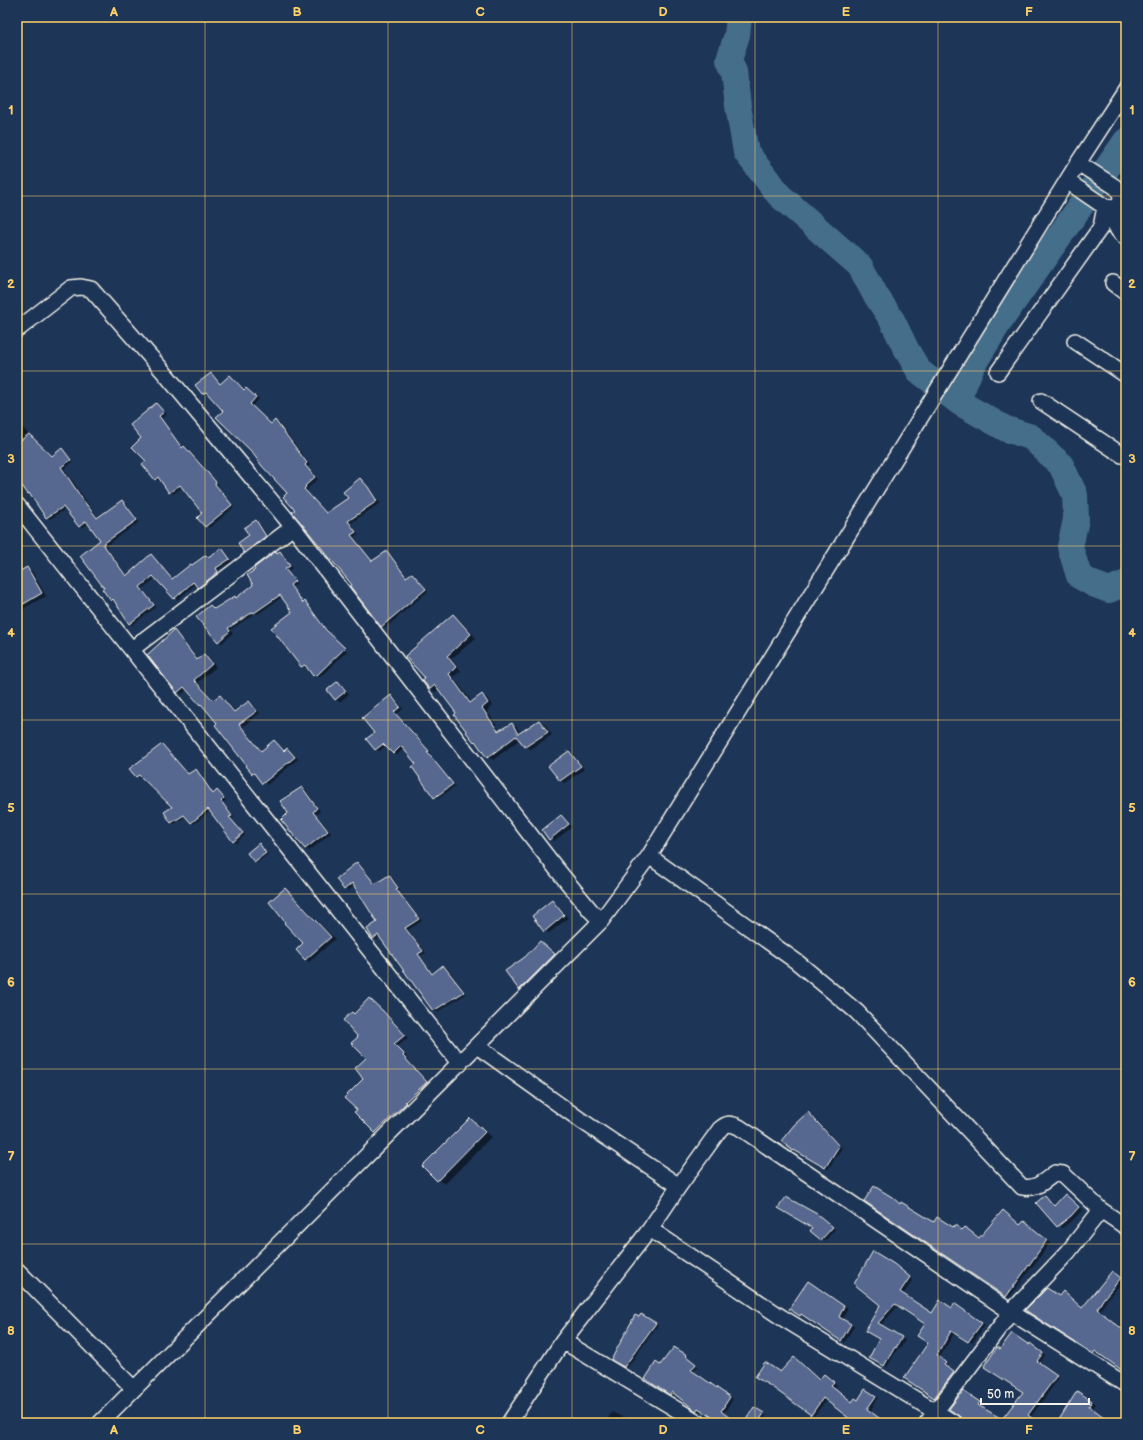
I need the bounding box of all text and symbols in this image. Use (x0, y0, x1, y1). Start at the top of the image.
text: A (109, 4, 118, 20)
text: B (292, 4, 302, 20)
text: C (475, 4, 485, 20)
text: D (658, 4, 668, 20)
text: E (842, 4, 851, 20)
text: F (1025, 4, 1033, 20)
text: 1 (8, 102, 14, 118)
text: 1 (1129, 102, 1135, 118)
text: 2 (7, 276, 15, 292)
text: 2 (1128, 276, 1136, 292)
text: 3 (7, 451, 15, 467)
text: 3 (1128, 451, 1136, 467)
text: 4 (7, 625, 15, 641)
text: 4 (1128, 625, 1136, 641)
text: 5 (7, 800, 15, 816)
text: 5 (1128, 800, 1136, 816)
text: 6 (7, 974, 15, 990)
text: 6 (1128, 974, 1136, 990)
text: 7 (7, 1149, 15, 1165)
text: 7 (1128, 1149, 1136, 1165)
text: 8 (7, 1323, 15, 1339)
text: 8 (1128, 1323, 1136, 1339)
scale bar (981, 1380, 1089, 1406)
text: 50 m (987, 1387, 1014, 1402)
text: A (109, 1422, 118, 1438)
text: B (292, 1422, 302, 1438)
text: C (475, 1422, 485, 1438)
text: D (658, 1422, 668, 1438)
text: E (842, 1422, 851, 1438)
text: F (1025, 1422, 1033, 1438)

